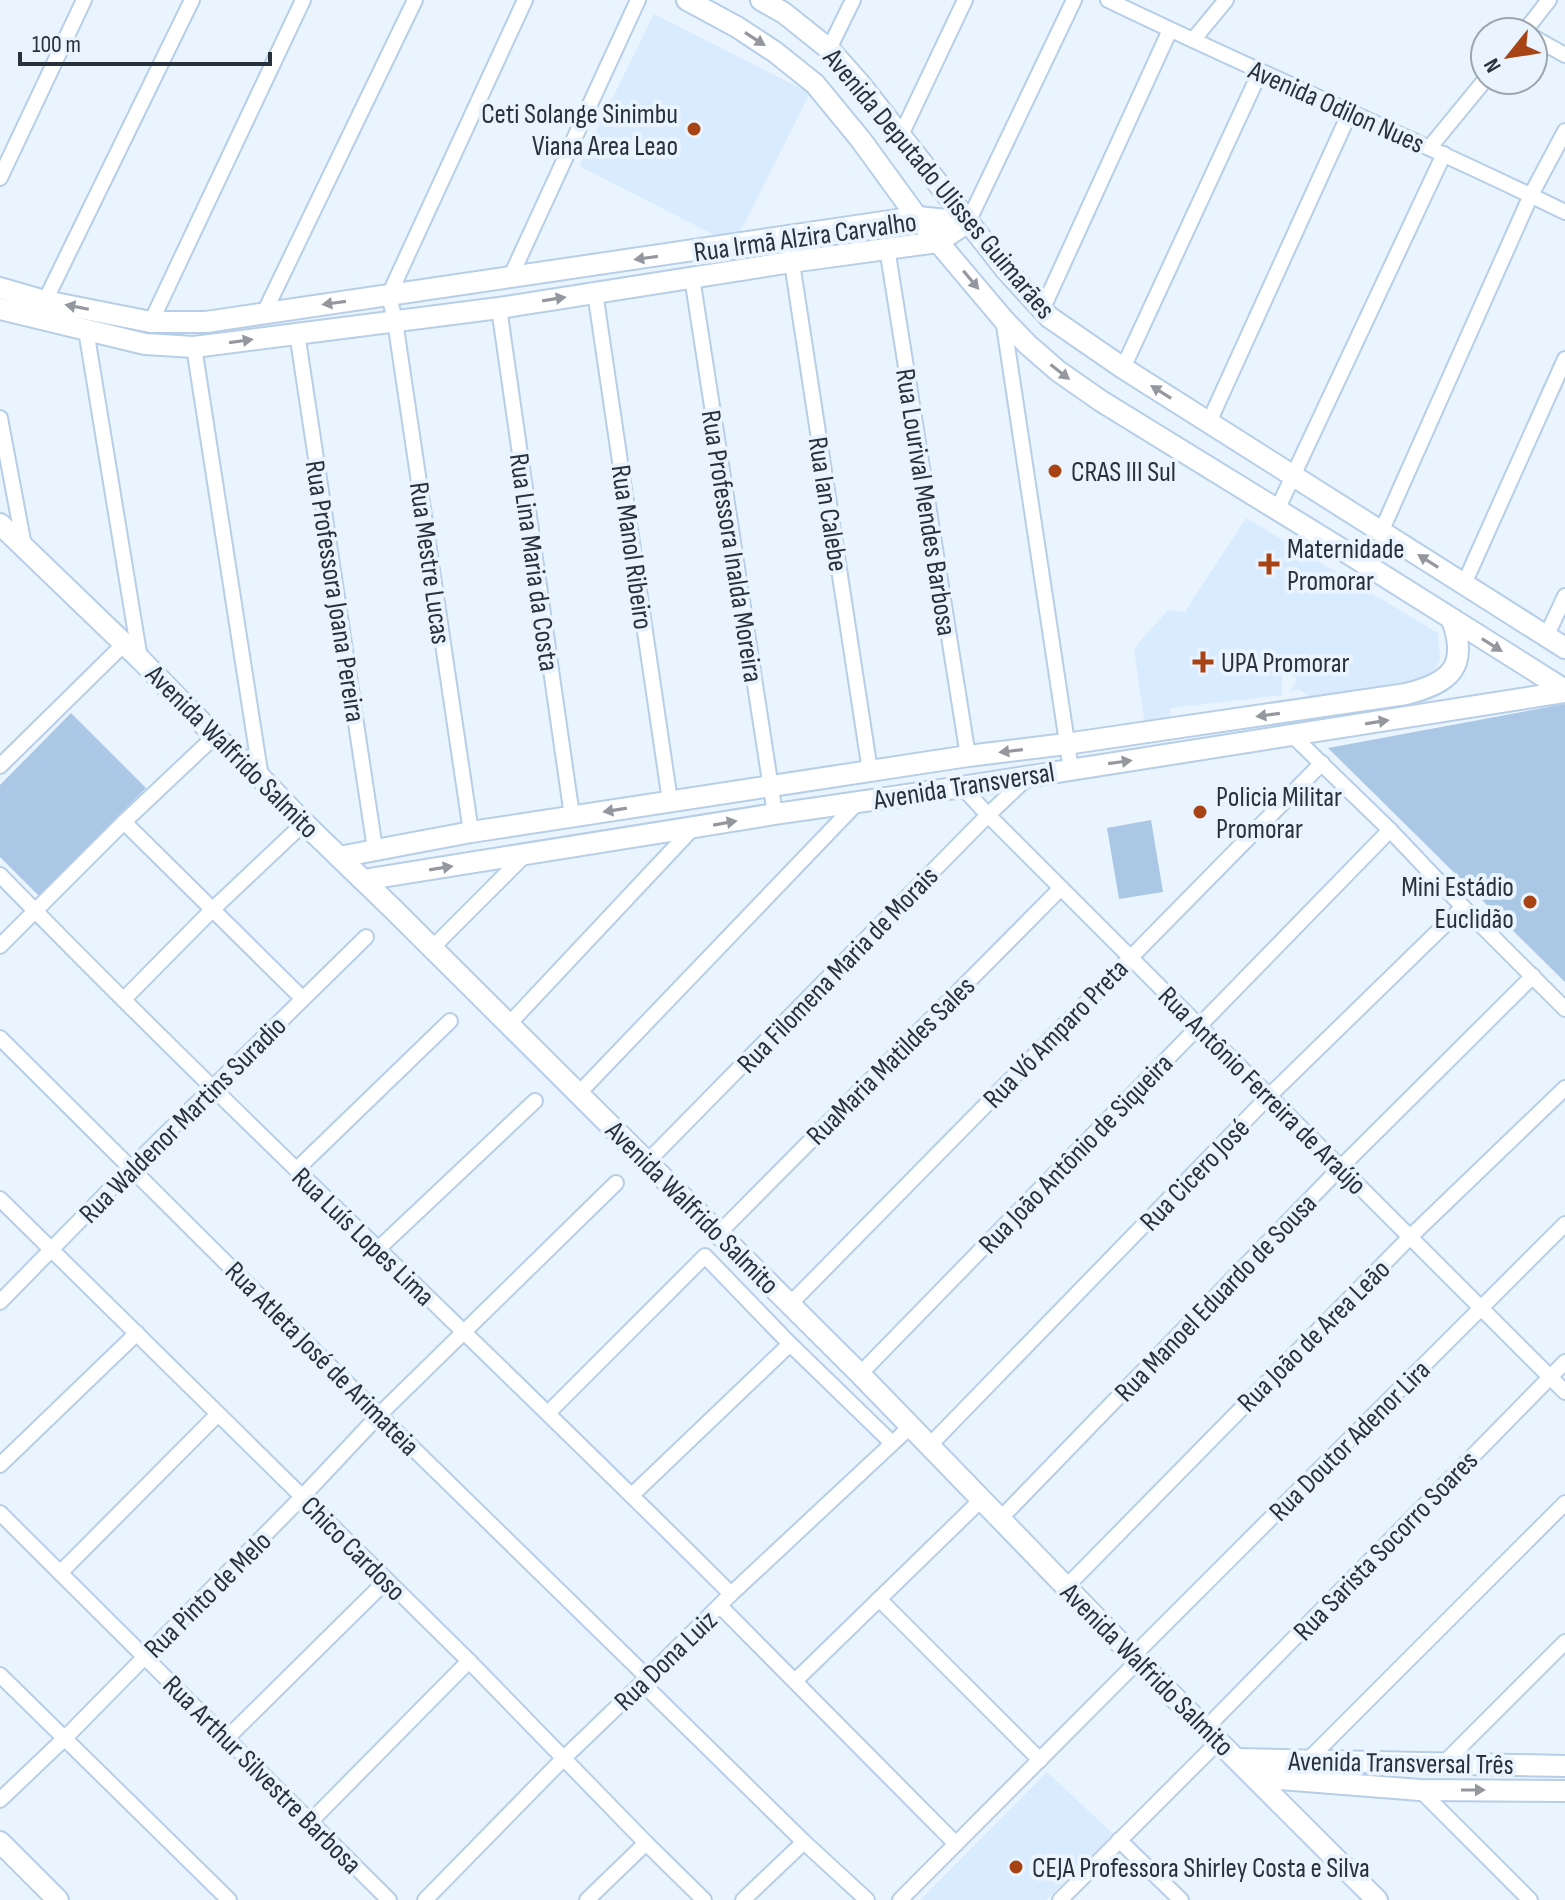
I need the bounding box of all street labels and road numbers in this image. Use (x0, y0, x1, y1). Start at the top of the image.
street label: Avenida Deputado Ulisses Guimarães (815, 41, 1062, 326)
street label: Avenida Odilon Nues (1242, 53, 1429, 161)
street label: Rua Irmã Alzira Carvalho (692, 206, 919, 269)
street label: Rua Lourival Mendes Barbosa (888, 366, 963, 638)
street label: Rua Professora Inalda Moreira (694, 408, 769, 685)
street label: Rua Ian Calebe (801, 435, 854, 574)
street label: Rua Lina Maria da Costa (502, 451, 565, 673)
street label: Rua Professora Joana Pereira (298, 458, 372, 724)
street label: Rua Manol Ribeiro (604, 463, 659, 632)
street label: Rua Mestre Lucas (402, 480, 457, 646)
street label: Avenida Walfrido Salmito (138, 658, 325, 845)
street label: Avenida Transversal (870, 756, 1057, 817)
street label: Rua Filomena Maria de Morais (731, 860, 945, 1080)
street label: Rua Vó Amparo Preta (977, 953, 1135, 1115)
street label: RuaMaria Matildes Sales (800, 970, 982, 1152)
street label: Rua Antônio Ferreira de Araújo (1151, 980, 1373, 1202)
street label: Rua Waldenor Martins Suradio (73, 1010, 293, 1230)
street label: Rua João Antônio de Siqueira (972, 1047, 1180, 1261)
street label: Rua Cicero José (1133, 1112, 1257, 1238)
street label: Avenida Walfrido Salmito (598, 1114, 785, 1301)
street label: Rua Luís Lopes Lima (285, 1161, 441, 1313)
street label: Rua Manoel Eduardo de Sousa (1108, 1187, 1324, 1409)
street label: Rua João de Area Leão (1231, 1253, 1397, 1419)
street label: Rua Atleta José de Arimateia (218, 1255, 426, 1463)
street label: Rua Doutor Adenor Lira (1263, 1354, 1437, 1528)
street label: Rua Sarista Socorro Soares (1287, 1444, 1485, 1648)
street label: Chico Cardoso (294, 1490, 412, 1608)
street label: Rua Pinto de Melo (138, 1525, 278, 1665)
street label: Avenida Walfrido Salmito (1053, 1576, 1240, 1763)
street label: Rua Dona Luiz (608, 1604, 724, 1718)
street label: Rua Arthur Silvestre Barbosa (156, 1669, 368, 1881)
street label: Avenida Transversal Três (1287, 1745, 1514, 1782)

